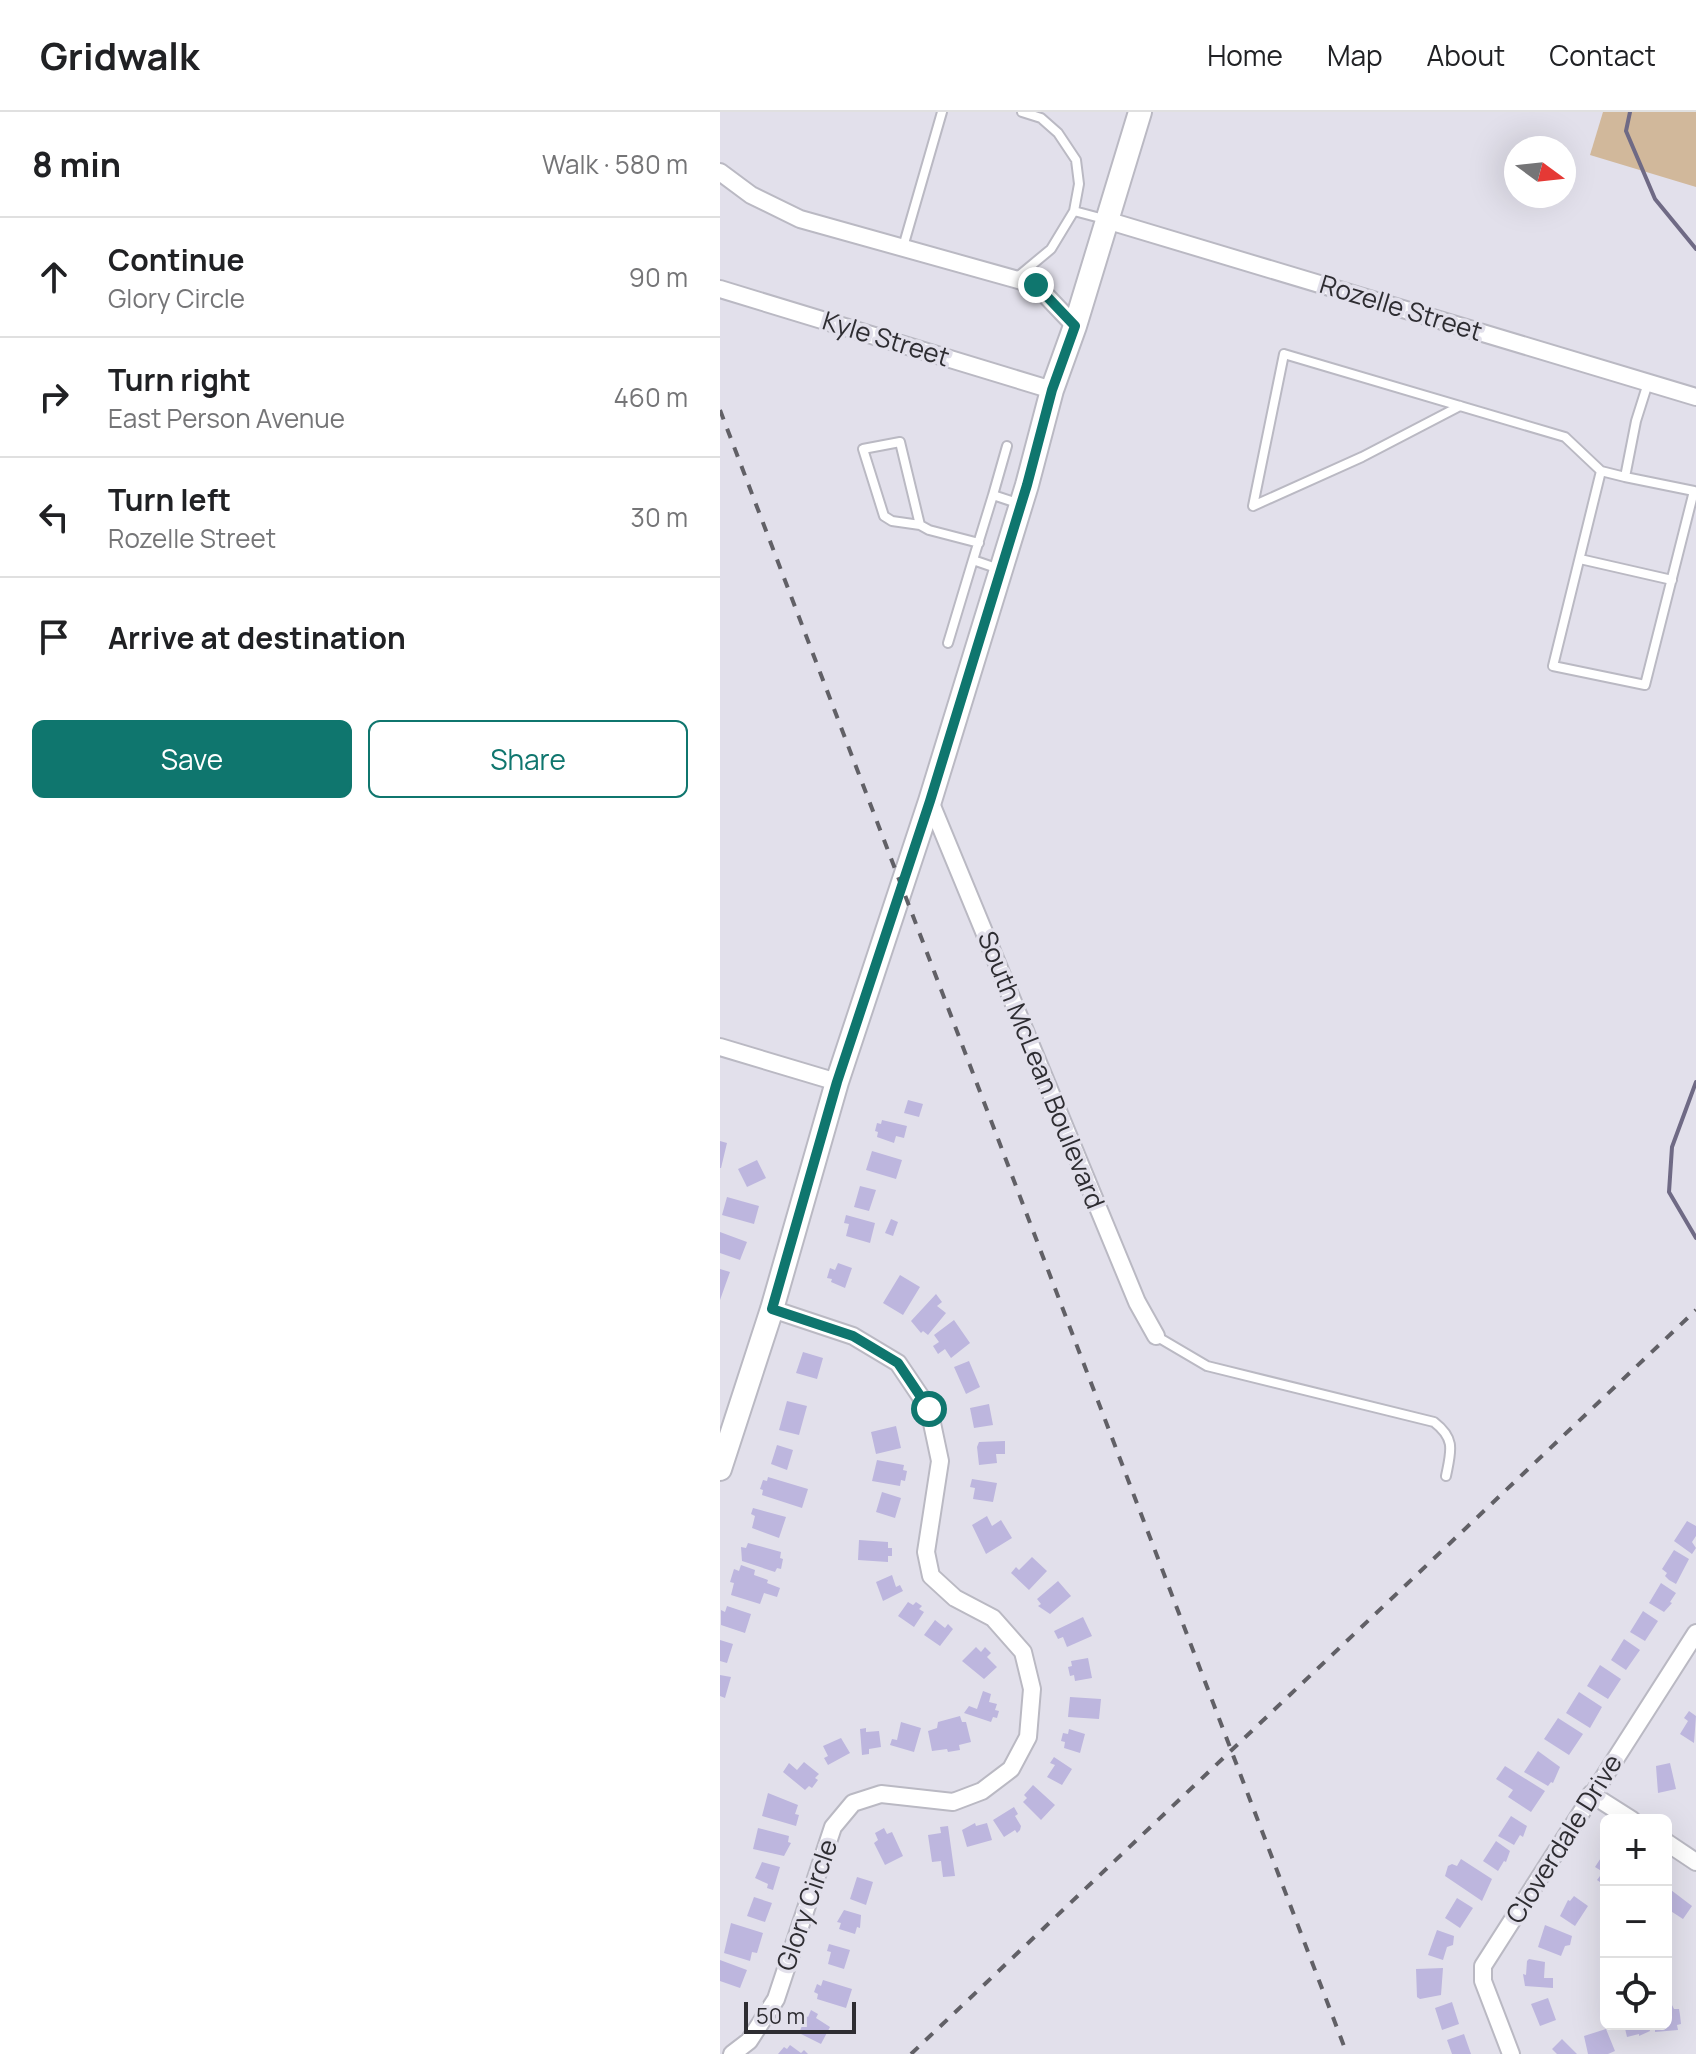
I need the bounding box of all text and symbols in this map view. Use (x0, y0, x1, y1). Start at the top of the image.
text: Gridwalk (40, 29, 199, 81)
text: Home (1207, 36, 1283, 74)
text: Map (1327, 36, 1383, 74)
text: About (1427, 36, 1505, 74)
text: Contact (1549, 36, 1656, 74)
north arrow (1504, 136, 1576, 208)
text: 8 min (32, 141, 121, 187)
text: Walk · 580 m (542, 146, 688, 182)
text: Continue (108, 239, 244, 280)
icon: ahead (32, 255, 76, 299)
text: 90 m (629, 259, 688, 295)
street label: Rozelle Street (1316, 265, 1487, 349)
route end (1018, 267, 1054, 303)
text: Glory Circle (108, 280, 245, 316)
street label: Kyle Street (818, 302, 954, 374)
text: Turn right (108, 359, 251, 400)
icon: right (32, 375, 76, 419)
text: 460 m (613, 379, 688, 415)
text: East Person Avenue (108, 400, 345, 436)
text: Turn left (108, 479, 231, 520)
icon: left (32, 495, 76, 539)
text: 30 m (631, 499, 688, 535)
text: Rozelle Street (108, 520, 276, 556)
icon: arrive (32, 615, 76, 659)
text: Arrive at destination (108, 617, 406, 658)
button: Save (32, 720, 352, 798)
button: Share (368, 720, 688, 798)
street label: South McLean Boulevard (970, 925, 1114, 1214)
route start (911, 1391, 947, 1427)
street label: Cloverdale Drive (1497, 1747, 1630, 1930)
map controls (1600, 1814, 1672, 2030)
button: + (1600, 1814, 1672, 1886)
street label: Glory Circle (767, 1834, 845, 1975)
button: − (1600, 1886, 1672, 1958)
button: locate (1600, 1958, 1672, 2030)
scale bar (744, 1998, 856, 2034)
text: 50 m (756, 2001, 805, 2031)

